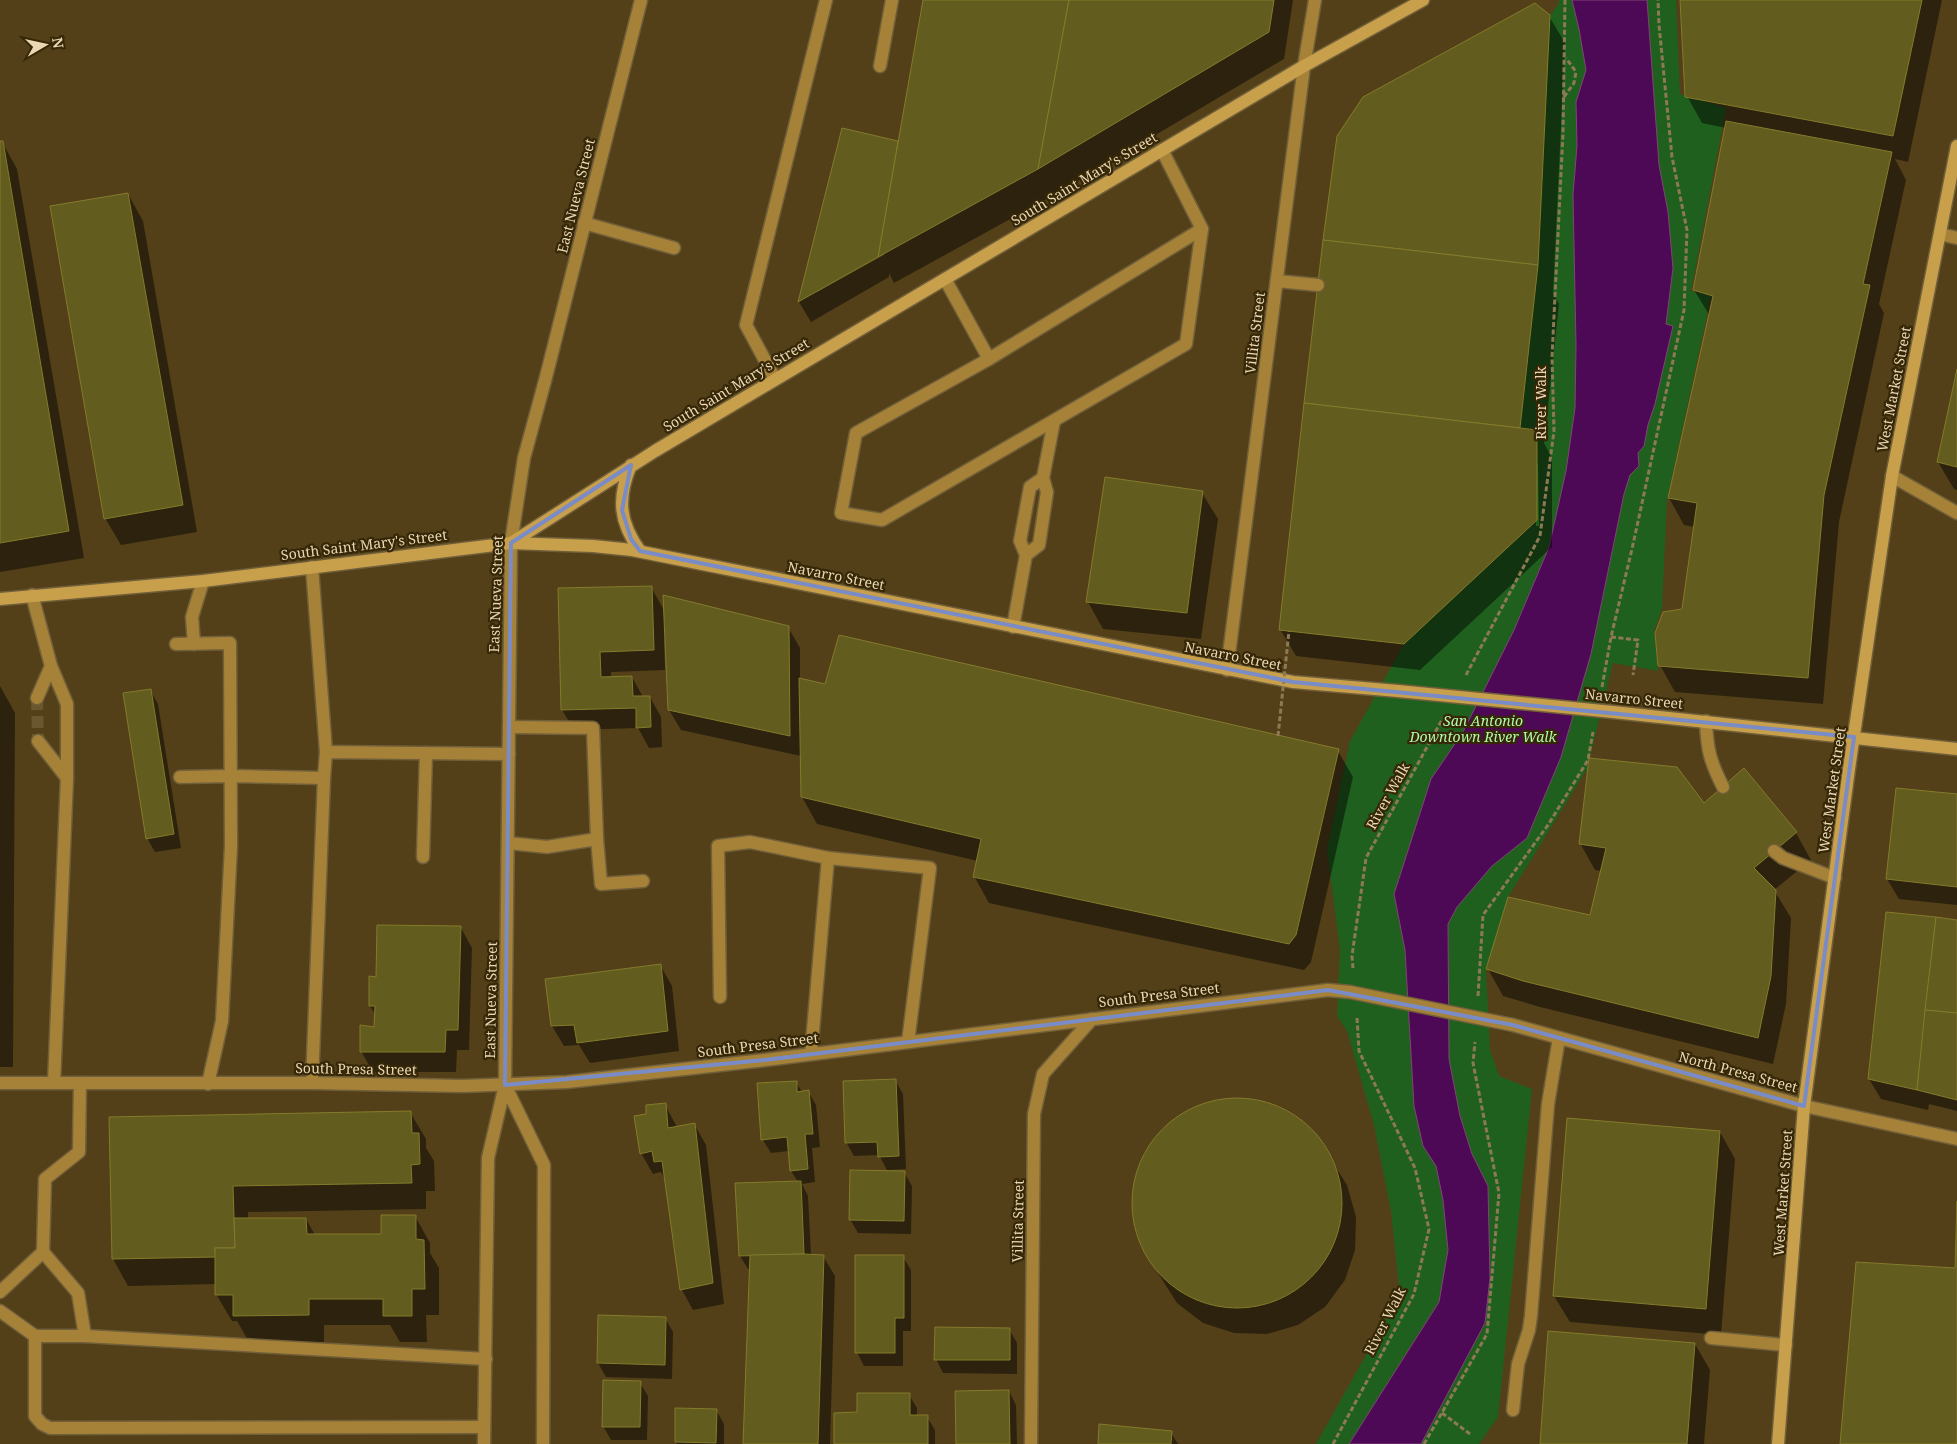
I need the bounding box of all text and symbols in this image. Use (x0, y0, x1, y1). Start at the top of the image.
north arrow (20, 20, 70, 70)
text: N (48, 36, 69, 50)
street label: South Saint Mary's Street (1007, 127, 1160, 230)
street label: East Nueva Street (552, 137, 599, 255)
street label: Villita Street (1240, 291, 1269, 375)
street label: West Market Street (1872, 325, 1915, 453)
street label: South Saint Mary's Street (659, 333, 812, 436)
street label: River Walk (1531, 365, 1550, 440)
street label: South Saint Mary's Street (280, 525, 448, 564)
street label: East Nueva Street (484, 535, 507, 653)
street label: Navarro Street (786, 557, 886, 594)
street label: Navarro Street (1183, 637, 1283, 674)
street label: Navarro Street (1584, 684, 1684, 713)
park label: San Antonio Downtown River Walk (1408, 711, 1558, 746)
street label: West Market Street (1813, 726, 1850, 854)
street label: River Walk (1361, 758, 1414, 833)
street label: East Nueva Street (480, 941, 501, 1059)
street label: South Presa Street (1097, 978, 1220, 1011)
street label: South Presa Street (696, 1028, 819, 1061)
street label: North Presa Street (1677, 1047, 1800, 1097)
street label: South Presa Street (295, 1058, 417, 1079)
street label: West Market Street (1769, 1129, 1796, 1257)
street label: Villita Street (1007, 1179, 1028, 1262)
street label: River Walk (1359, 1283, 1410, 1358)

